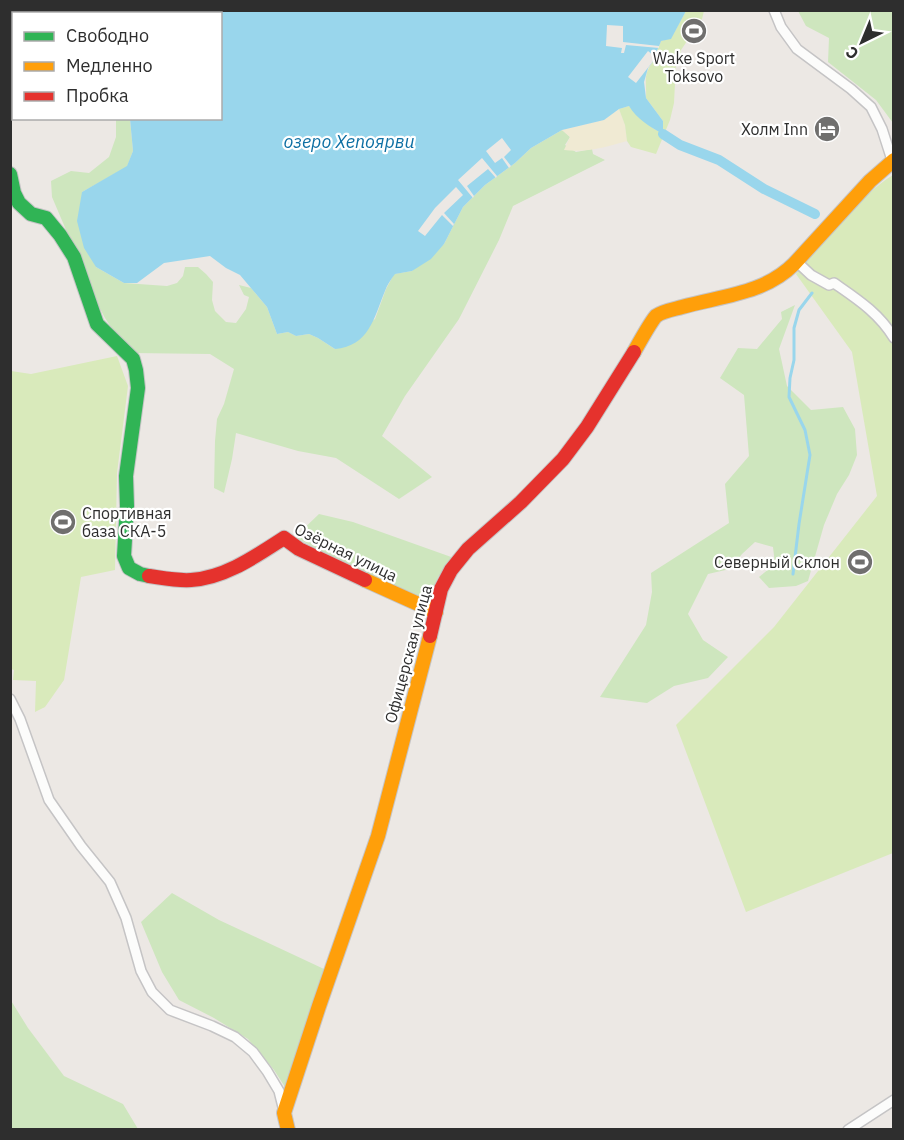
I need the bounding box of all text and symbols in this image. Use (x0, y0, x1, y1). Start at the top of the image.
legend (12, 12, 222, 120)
north arrow (832, 12, 892, 72)
sports icon: Wake Sport Toksovo (679, 16, 709, 46)
text: Свободно (66, 24, 149, 47)
text: С (841, 42, 862, 64)
place label: Wake Sport Toksovo (653, 48, 735, 86)
text: Медленно (66, 54, 153, 77)
text: Пробка (66, 84, 129, 107)
hotel icon: Холм Inn (812, 114, 842, 144)
place label: Холм Inn (741, 119, 808, 139)
water label: озеро Хепоярви (283, 130, 415, 153)
place label: Спортивная база СКА-5 (82, 503, 172, 541)
sports icon: Спортивная база СКА-5 (48, 507, 78, 537)
street label: Озёрная улица (291, 518, 401, 586)
sports icon: Северный Склон (845, 547, 875, 577)
place label: Северный Склон (714, 552, 840, 572)
street label: Офицерская улица (380, 582, 436, 725)

